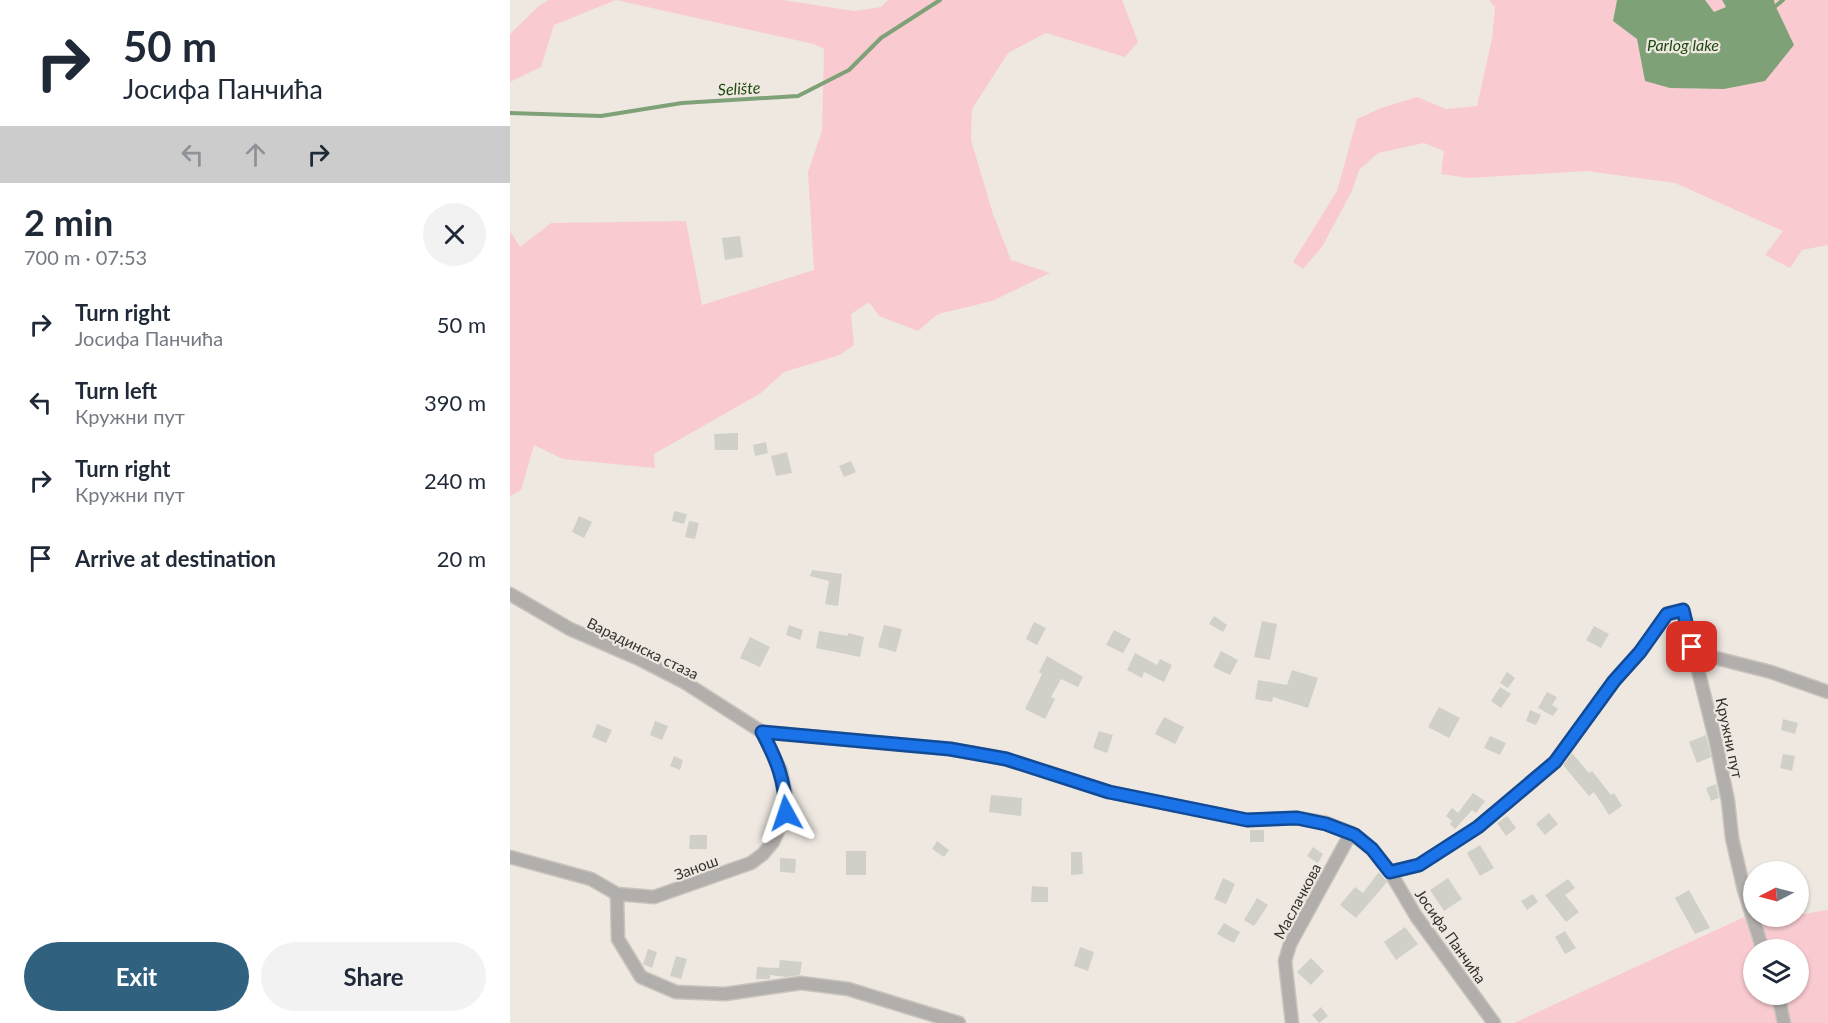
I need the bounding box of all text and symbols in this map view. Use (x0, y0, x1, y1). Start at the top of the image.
text: 50 m (123, 21, 217, 71)
icon: right (24, 24, 102, 102)
water label: Parlog lake (1647, 35, 1719, 54)
text: Јосифа Панчића (123, 72, 323, 105)
water label: Selište (717, 77, 761, 99)
icon: left (176, 138, 209, 171)
icon: ahead (239, 138, 272, 171)
icon: right (302, 138, 335, 171)
text: 2 min (24, 200, 113, 244)
button: close (423, 203, 486, 266)
text: 700 m · 07:53 (24, 245, 147, 269)
text: Turn right (75, 299, 170, 326)
icon: right (24, 308, 57, 341)
text: 50 m (437, 311, 486, 338)
text: Јосифа Панчића (75, 326, 223, 350)
text: Turn left (75, 377, 157, 404)
icon: left (24, 386, 57, 419)
text: 390 m (424, 389, 486, 416)
text: Кружни пут (75, 404, 185, 428)
text: Turn right (75, 455, 170, 482)
icon: right (24, 464, 57, 497)
text: 240 m (424, 467, 486, 494)
text: Кружни пут (75, 482, 185, 506)
icon: arrive (24, 542, 57, 575)
text: Arrive at destination (75, 545, 276, 572)
text: 20 m (437, 545, 486, 572)
street label: Варадинска стаза (584, 613, 702, 683)
pin (1666, 621, 1717, 672)
icon: arrive (1675, 630, 1708, 663)
street label: Кружни пут (1713, 696, 1747, 781)
position arrow (754, 781, 818, 845)
street label: Занош (672, 851, 720, 883)
street label: Маслачкова (1270, 860, 1324, 942)
north arrow (1743, 861, 1809, 927)
map controls (1743, 861, 1809, 1005)
street label: Јосифа Панчића (1412, 885, 1490, 987)
button: layers (1743, 939, 1809, 1005)
button: Exit (24, 942, 249, 1011)
button: Share (261, 942, 486, 1011)

